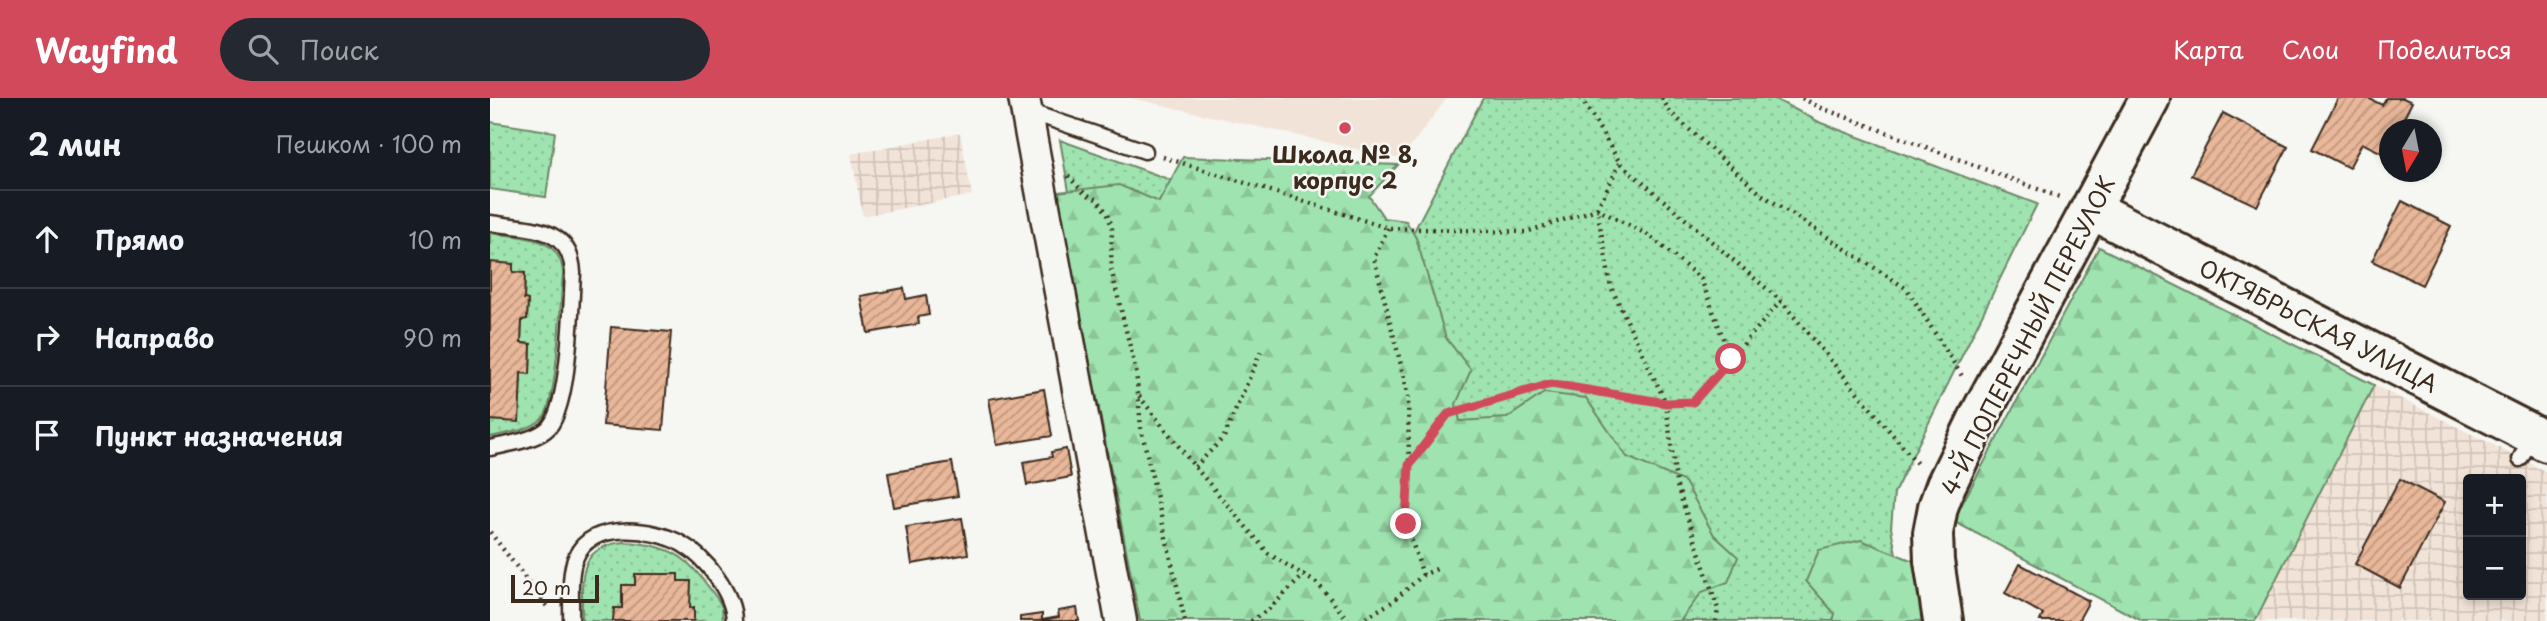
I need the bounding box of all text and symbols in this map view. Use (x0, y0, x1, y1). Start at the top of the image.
search box (220, 18, 710, 81)
text: Wayfind (35, 24, 178, 74)
icon: search (244, 30, 282, 68)
text: Поиск (300, 30, 379, 69)
text: Карта (2173, 31, 2244, 67)
text: Слои (2282, 31, 2339, 67)
text: Поделиться (2377, 31, 2512, 67)
north arrow (2379, 119, 2442, 182)
marker: Школа № 8, корпус 2 (1337, 120, 1353, 136)
text: 2 мин (28, 121, 122, 166)
text: Пешком · 100 m (276, 126, 462, 161)
place label: Школа № 8, корпус 2 (1272, 136, 1418, 197)
street label: 4-Й ПОПЕРЕЧНЫЙ ПЕРЕУЛОК (1931, 169, 2123, 501)
icon: ahead (28, 220, 66, 258)
text: Прямо (95, 220, 184, 259)
text: 10 m (408, 222, 462, 257)
street label: ОКТЯБРЬСКАЯ УЛИЦА (2193, 249, 2445, 401)
icon: right (28, 318, 66, 356)
text: Направо (95, 318, 214, 357)
text: 90 m (403, 320, 462, 355)
route start (1715, 343, 1746, 374)
icon: arrive (28, 416, 66, 454)
text: Пункт назначения (95, 416, 343, 455)
map controls (2463, 474, 2526, 600)
button: + (2463, 474, 2526, 537)
route end (1390, 508, 1421, 539)
button: − (2463, 537, 2526, 600)
scale bar (511, 572, 598, 604)
text: 20 m (522, 573, 571, 601)

